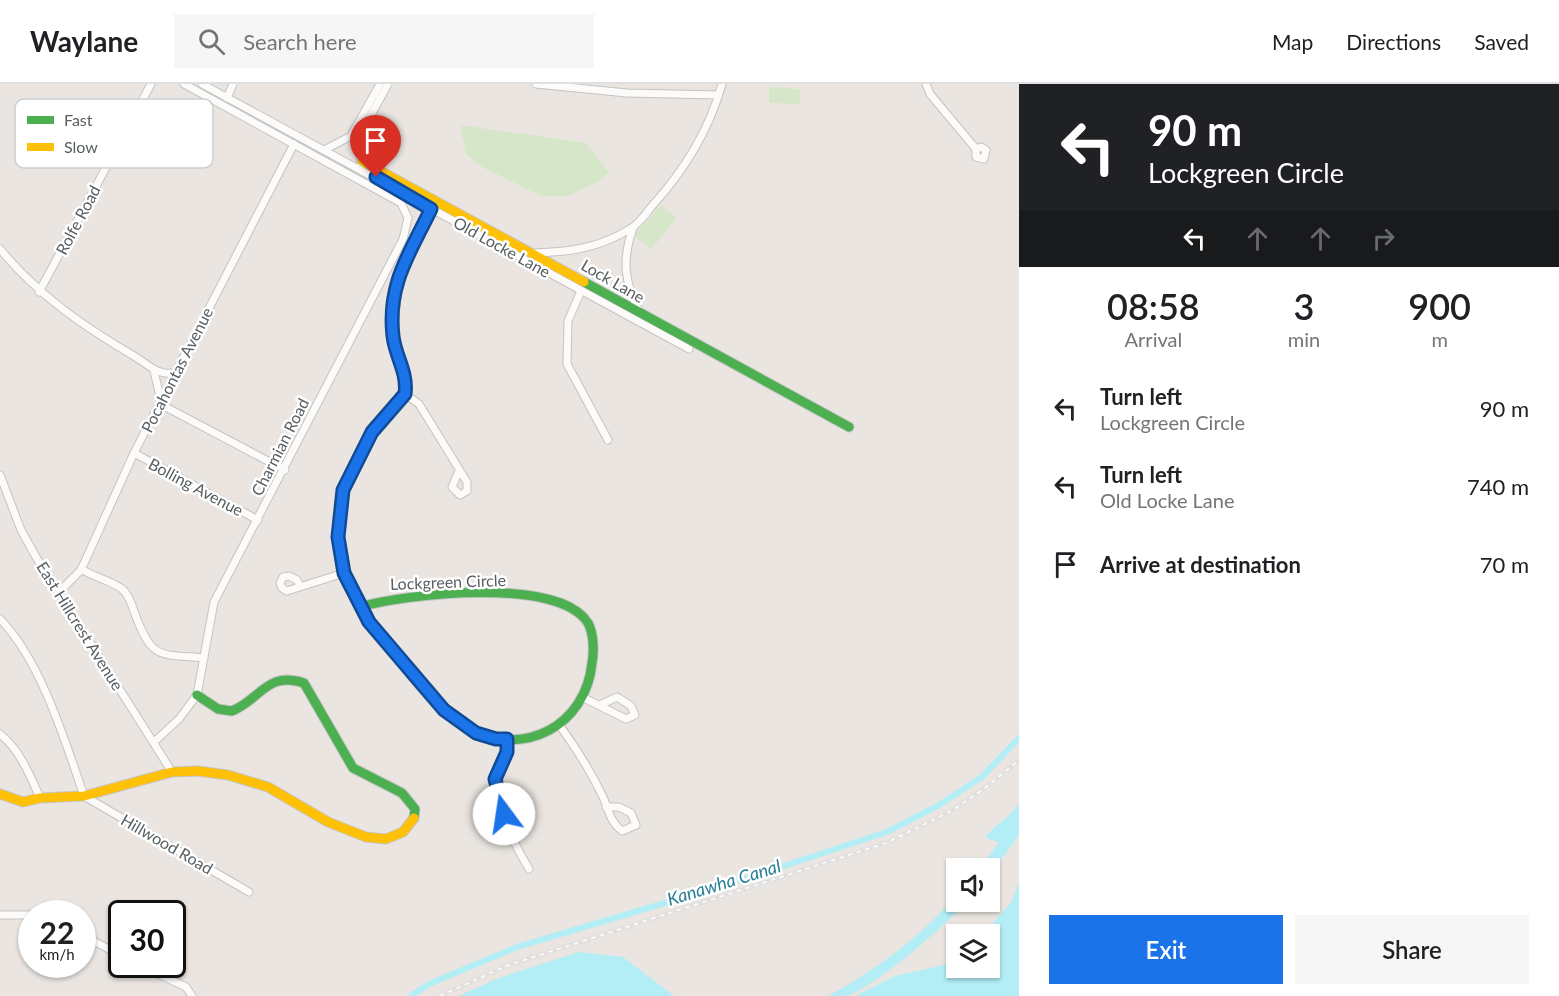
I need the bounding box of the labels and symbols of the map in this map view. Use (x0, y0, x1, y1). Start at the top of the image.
legend (15, 99, 213, 168)
text: Fast (64, 110, 93, 129)
pin (350, 115, 401, 177)
text: Slow (64, 137, 98, 156)
street label: Rolfe Road (51, 182, 104, 258)
street label: Old Locke Lane (451, 212, 554, 281)
street label: Lock Lane (578, 255, 648, 306)
street label: Pocahontas Avenue (137, 304, 216, 435)
street label: Charmian Road (247, 395, 312, 499)
street label: Bolling Avenue (146, 454, 247, 519)
street label: East Hillcrest Avenue (33, 558, 128, 694)
street label: Lockgreen Circle (390, 570, 506, 593)
position arrow (472, 782, 536, 846)
street label: Hillwood Road (118, 810, 216, 877)
water label: Kanawha Canal (664, 854, 783, 910)
speed limit sign: 30 (108, 900, 186, 978)

